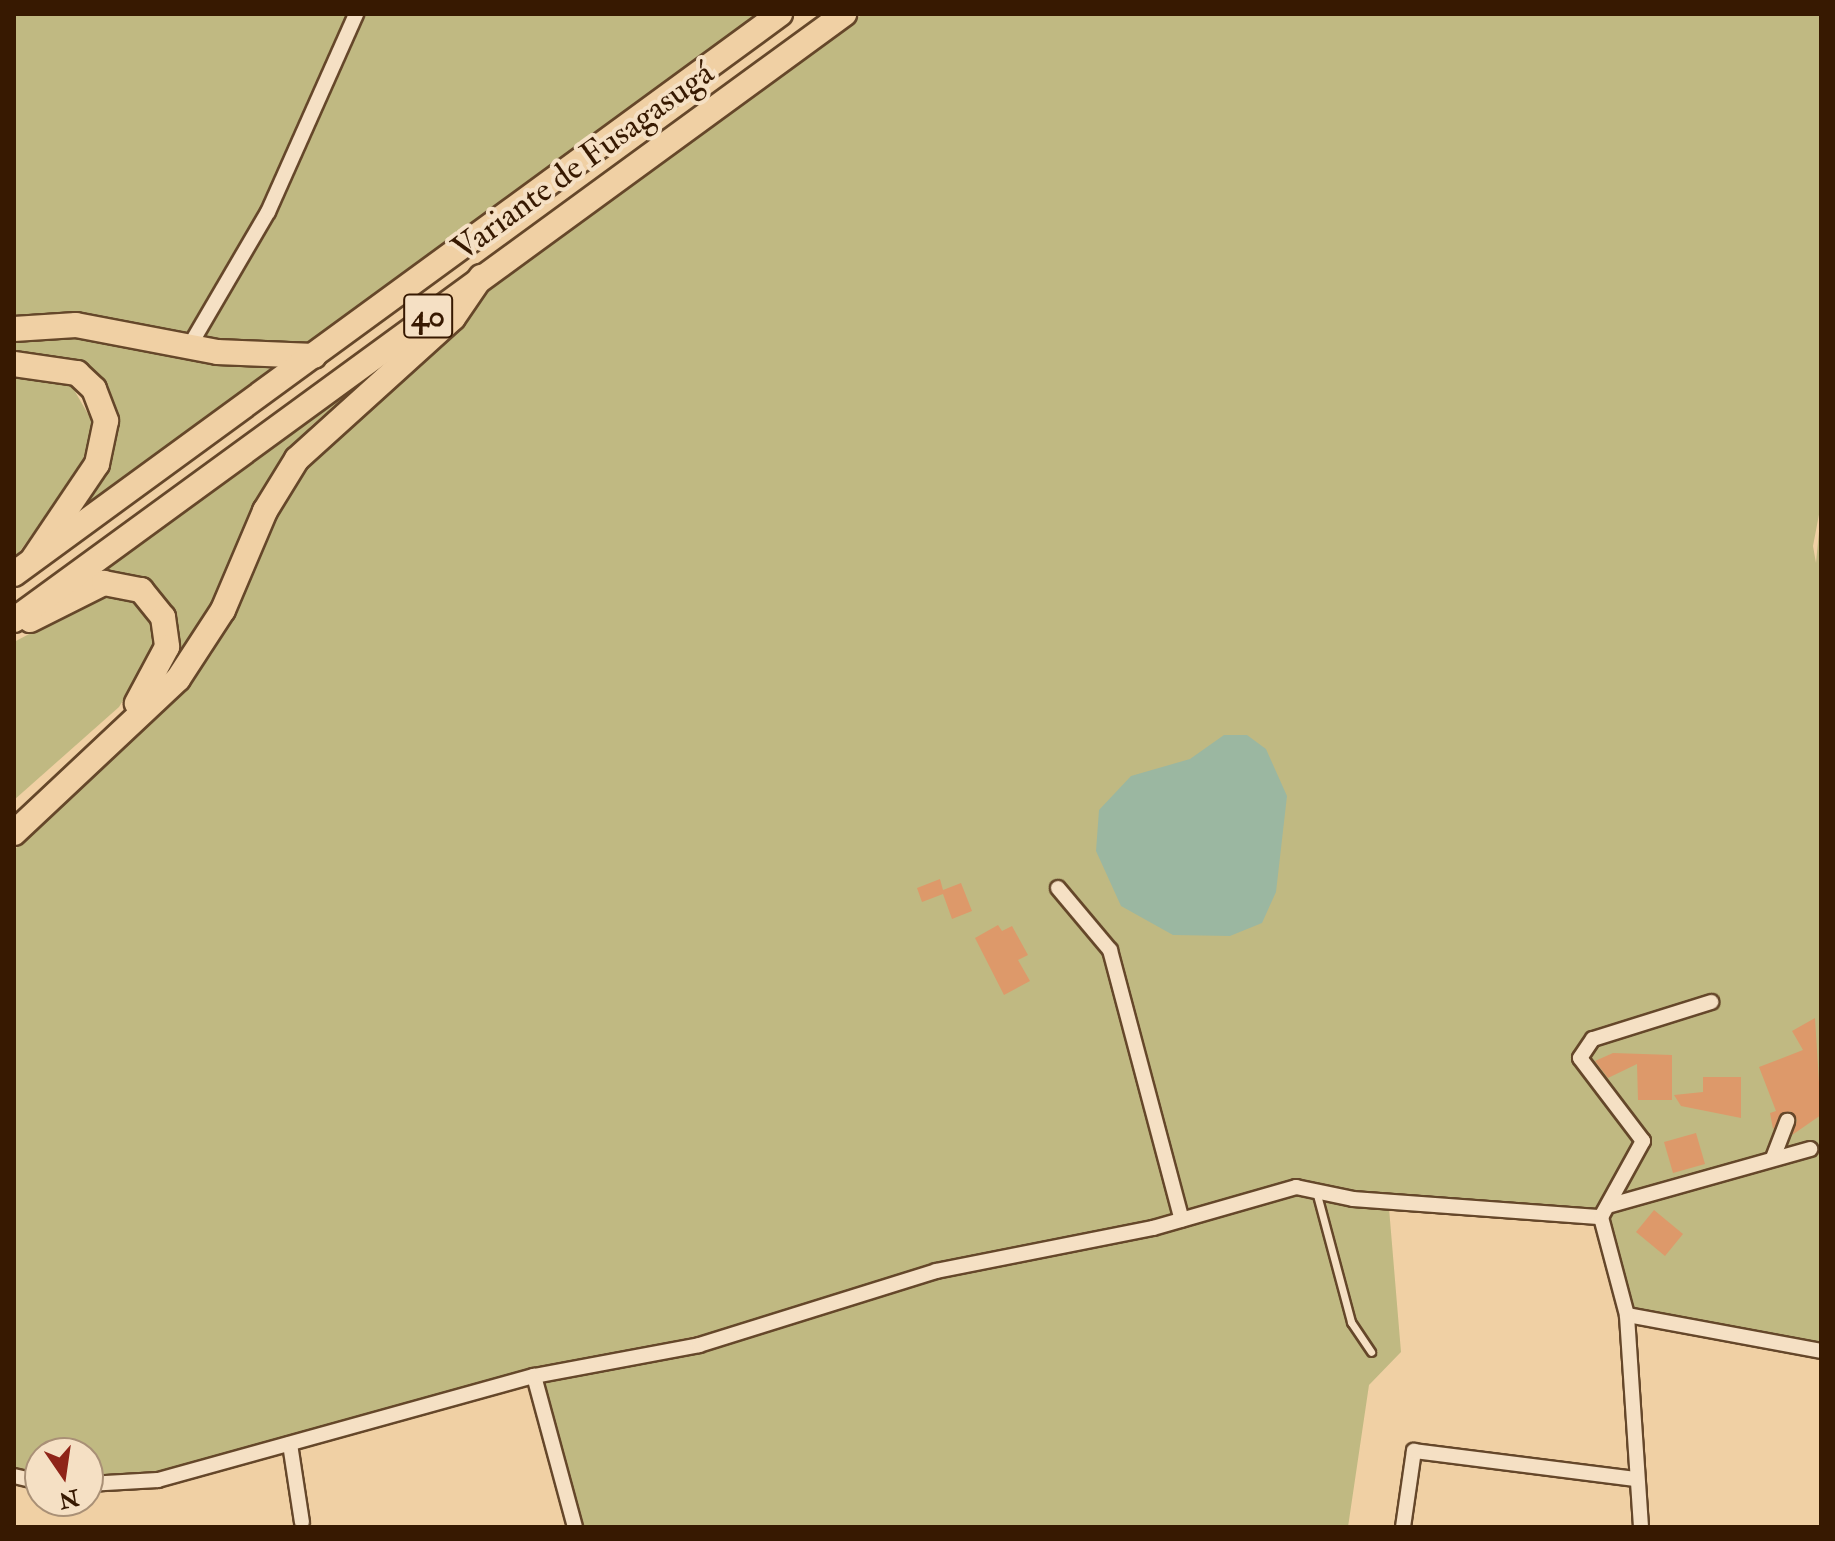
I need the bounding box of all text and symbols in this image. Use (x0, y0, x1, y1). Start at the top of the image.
street label: Variante de Fusagasugá (444, 52, 722, 270)
road number: 40 (402, 288, 454, 344)
north arrow (24, 1437, 104, 1517)
text: N (56, 1483, 82, 1514)

